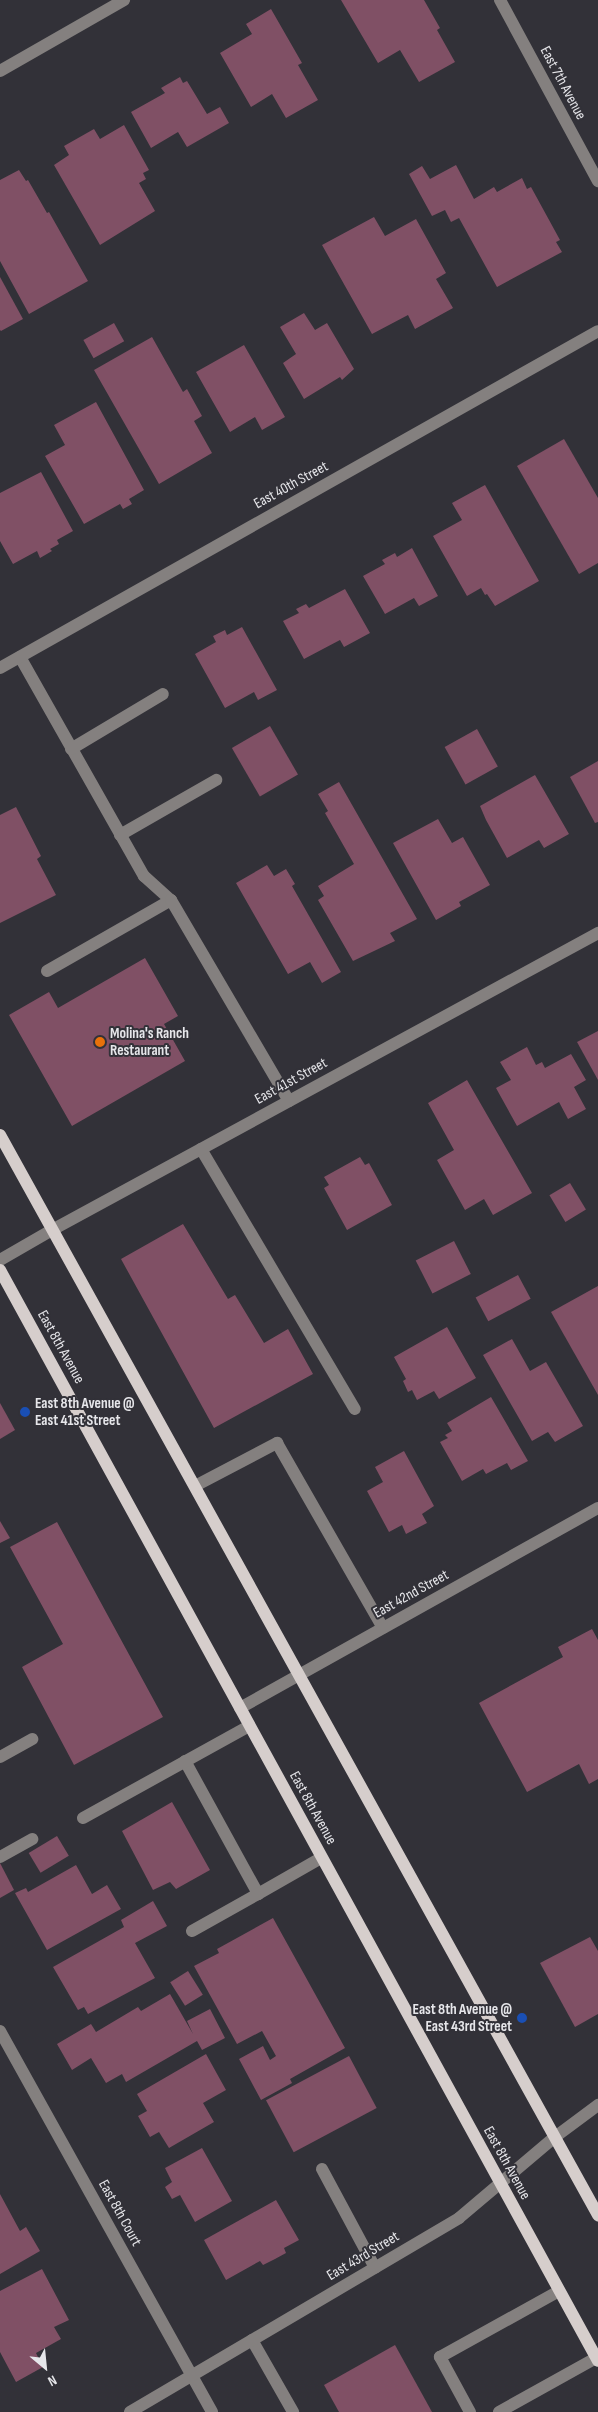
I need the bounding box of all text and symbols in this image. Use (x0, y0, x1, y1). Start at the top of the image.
street label: East 7th Avenue (536, 43, 590, 123)
street label: East 40th Street (251, 457, 331, 513)
place label: Molina's Ranch Restaurant (110, 1024, 189, 1059)
marker: Molina's Ranch Restaurant (94, 1036, 106, 1048)
street label: East 41st Street (252, 1054, 330, 1108)
street label: East 8th Avenue (34, 1307, 88, 1387)
place label: East 8th Avenue @ East 41st Street (35, 1394, 134, 1429)
marker: East 8th Avenue @ East 41st Street (19, 1406, 31, 1418)
street label: East 42nd Street (370, 1566, 452, 1622)
street label: East 8th Avenue (286, 1768, 340, 1848)
place label: East 8th Avenue @ East 43rd Street (413, 2000, 512, 2035)
marker: East 8th Avenue @ East 43rd Street (516, 2012, 528, 2024)
street label: East 8th Avenue (480, 2123, 534, 2203)
street label: East 8th Court (95, 2177, 145, 2249)
street label: East 43rd Street (324, 2227, 402, 2285)
north arrow (20, 2342, 70, 2392)
text: N (45, 2371, 60, 2390)

